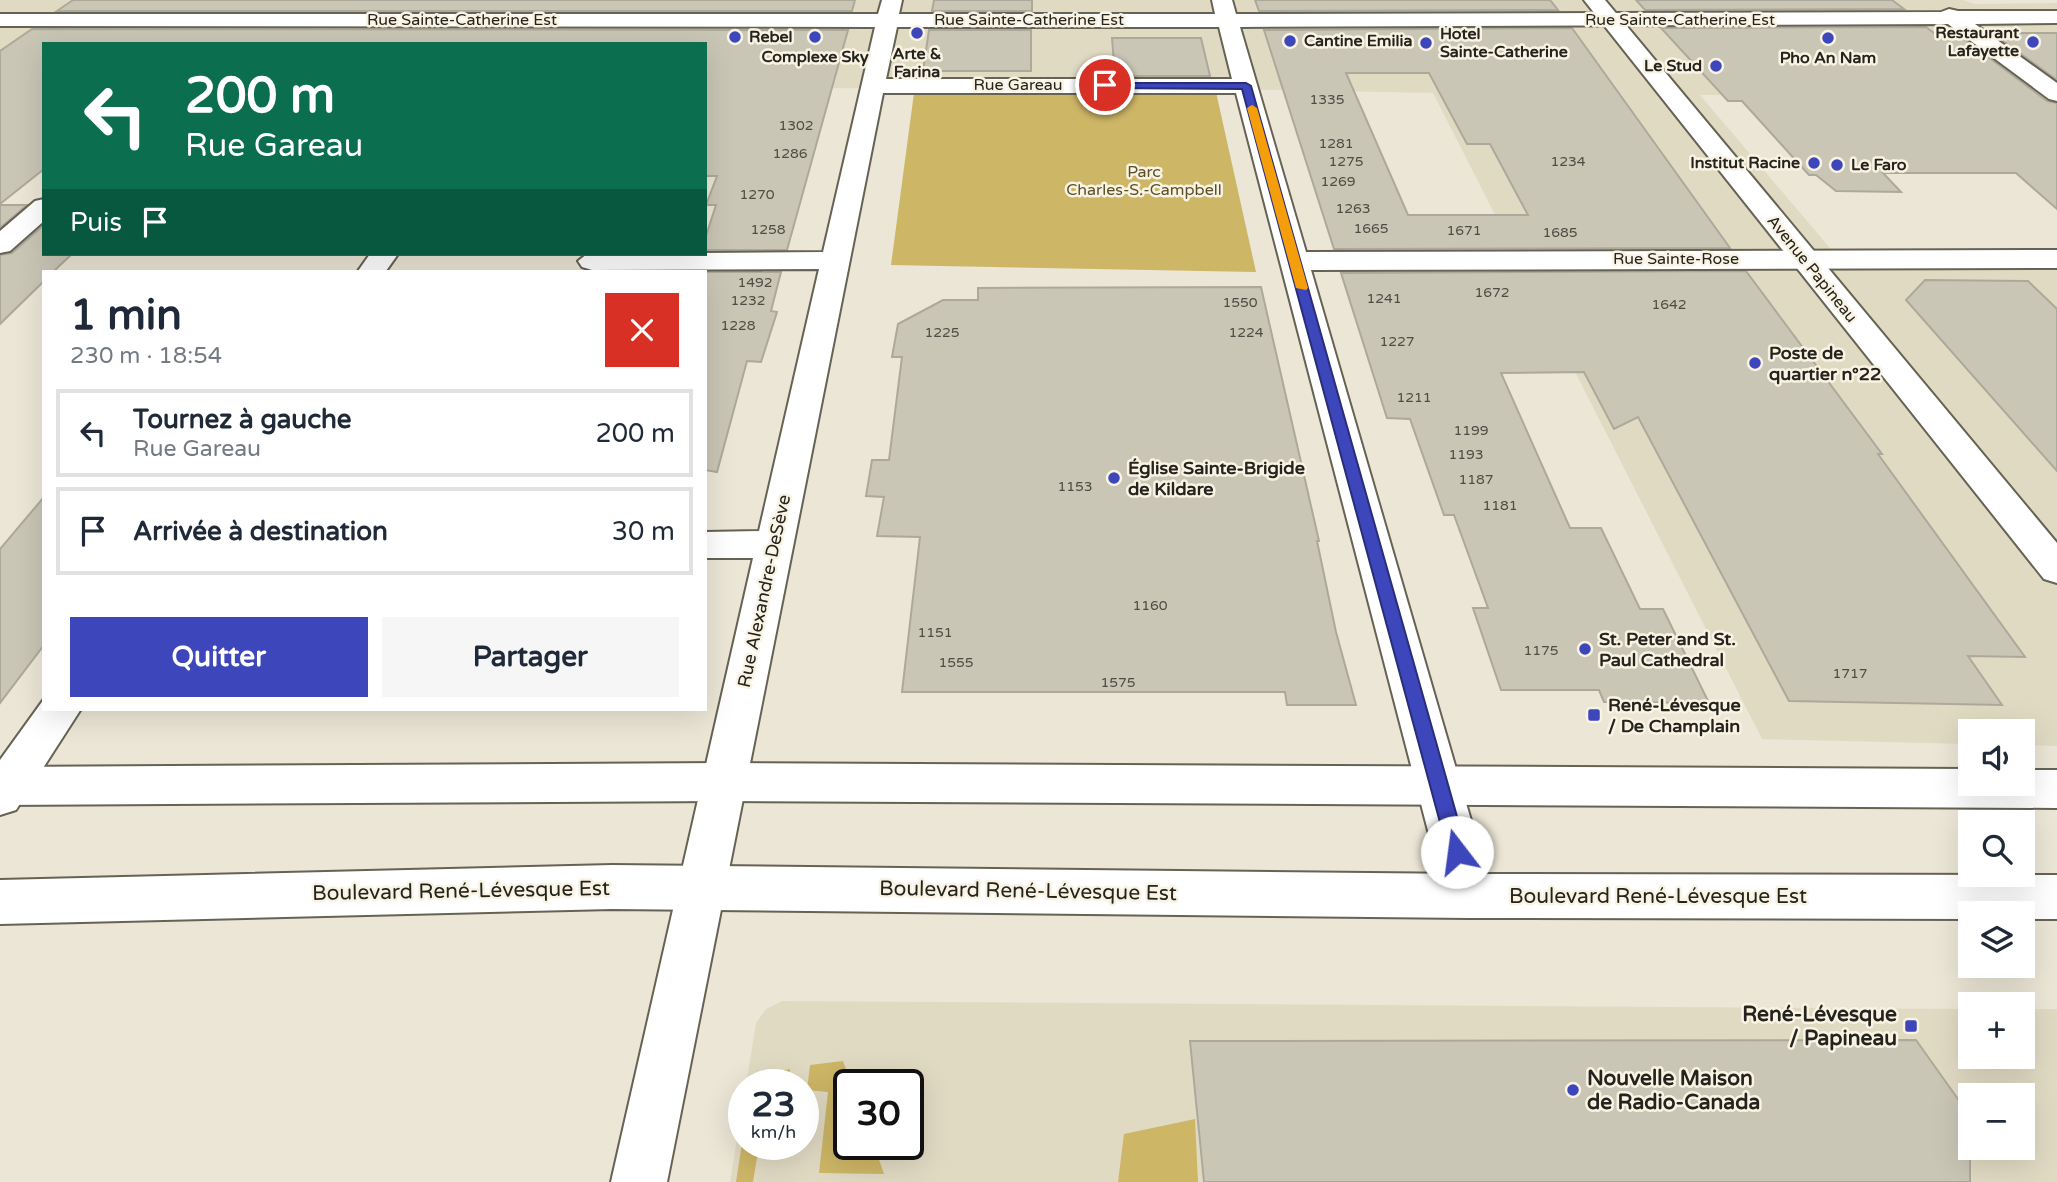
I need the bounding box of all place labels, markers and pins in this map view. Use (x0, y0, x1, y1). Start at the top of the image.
place label: Restaurant Lafayette (1935, 23, 2020, 61)
place label: Hotel Sainte-Catherine (1440, 24, 1568, 62)
marker: Arte & Farina (909, 25, 925, 41)
place label: Rebel (749, 27, 793, 47)
marker: Rebel (727, 29, 743, 45)
marker: Complexe Sky (807, 29, 823, 45)
marker: Pho An Nam (1820, 30, 1836, 46)
place label: Cantine Emilia (1304, 31, 1412, 51)
marker: Cantine Emilia (1282, 33, 1298, 49)
marker: Restaurant Lafayette (2025, 34, 2041, 50)
marker: Hotel Sainte-Catherine (1418, 35, 1434, 51)
place label: Arte & Farina (893, 44, 941, 82)
place label: Complexe Sky (761, 47, 869, 67)
place label: Pho An Nam (1780, 48, 1876, 68)
pin (1075, 55, 1135, 115)
place label: Le Stud (1644, 56, 1702, 76)
marker: Le Stud (1708, 58, 1724, 74)
place label: Institut Racine (1690, 153, 1800, 173)
marker: Institut Racine (1806, 155, 1822, 171)
place label: Le Faro (1851, 155, 1907, 175)
marker: Le Faro (1829, 157, 1845, 173)
place label: Poste de quartier n°22 (1769, 342, 1881, 385)
marker: Poste de quartier n°22 (1747, 355, 1763, 371)
place label: Église Sainte-Brigide de Kildare (1128, 457, 1305, 500)
marker: Église Sainte-Brigide de Kildare (1106, 470, 1122, 486)
place label: St. Peter and St. Paul Cathedral (1599, 628, 1736, 671)
marker: St. Peter and St. Paul Cathedral (1577, 641, 1593, 657)
place label: René-Lévesque / De Champlain (1608, 694, 1741, 737)
marker: René-Lévesque / De Champlain (1586, 707, 1602, 723)
place label: René-Lévesque / Papineau (1742, 1002, 1897, 1051)
marker: René-Lévesque / Papineau (1903, 1018, 1919, 1034)
place label: Nouvelle Maison de Radio-Canada (1587, 1066, 1760, 1115)
marker: Nouvelle Maison de Radio-Canada (1565, 1082, 1581, 1098)

